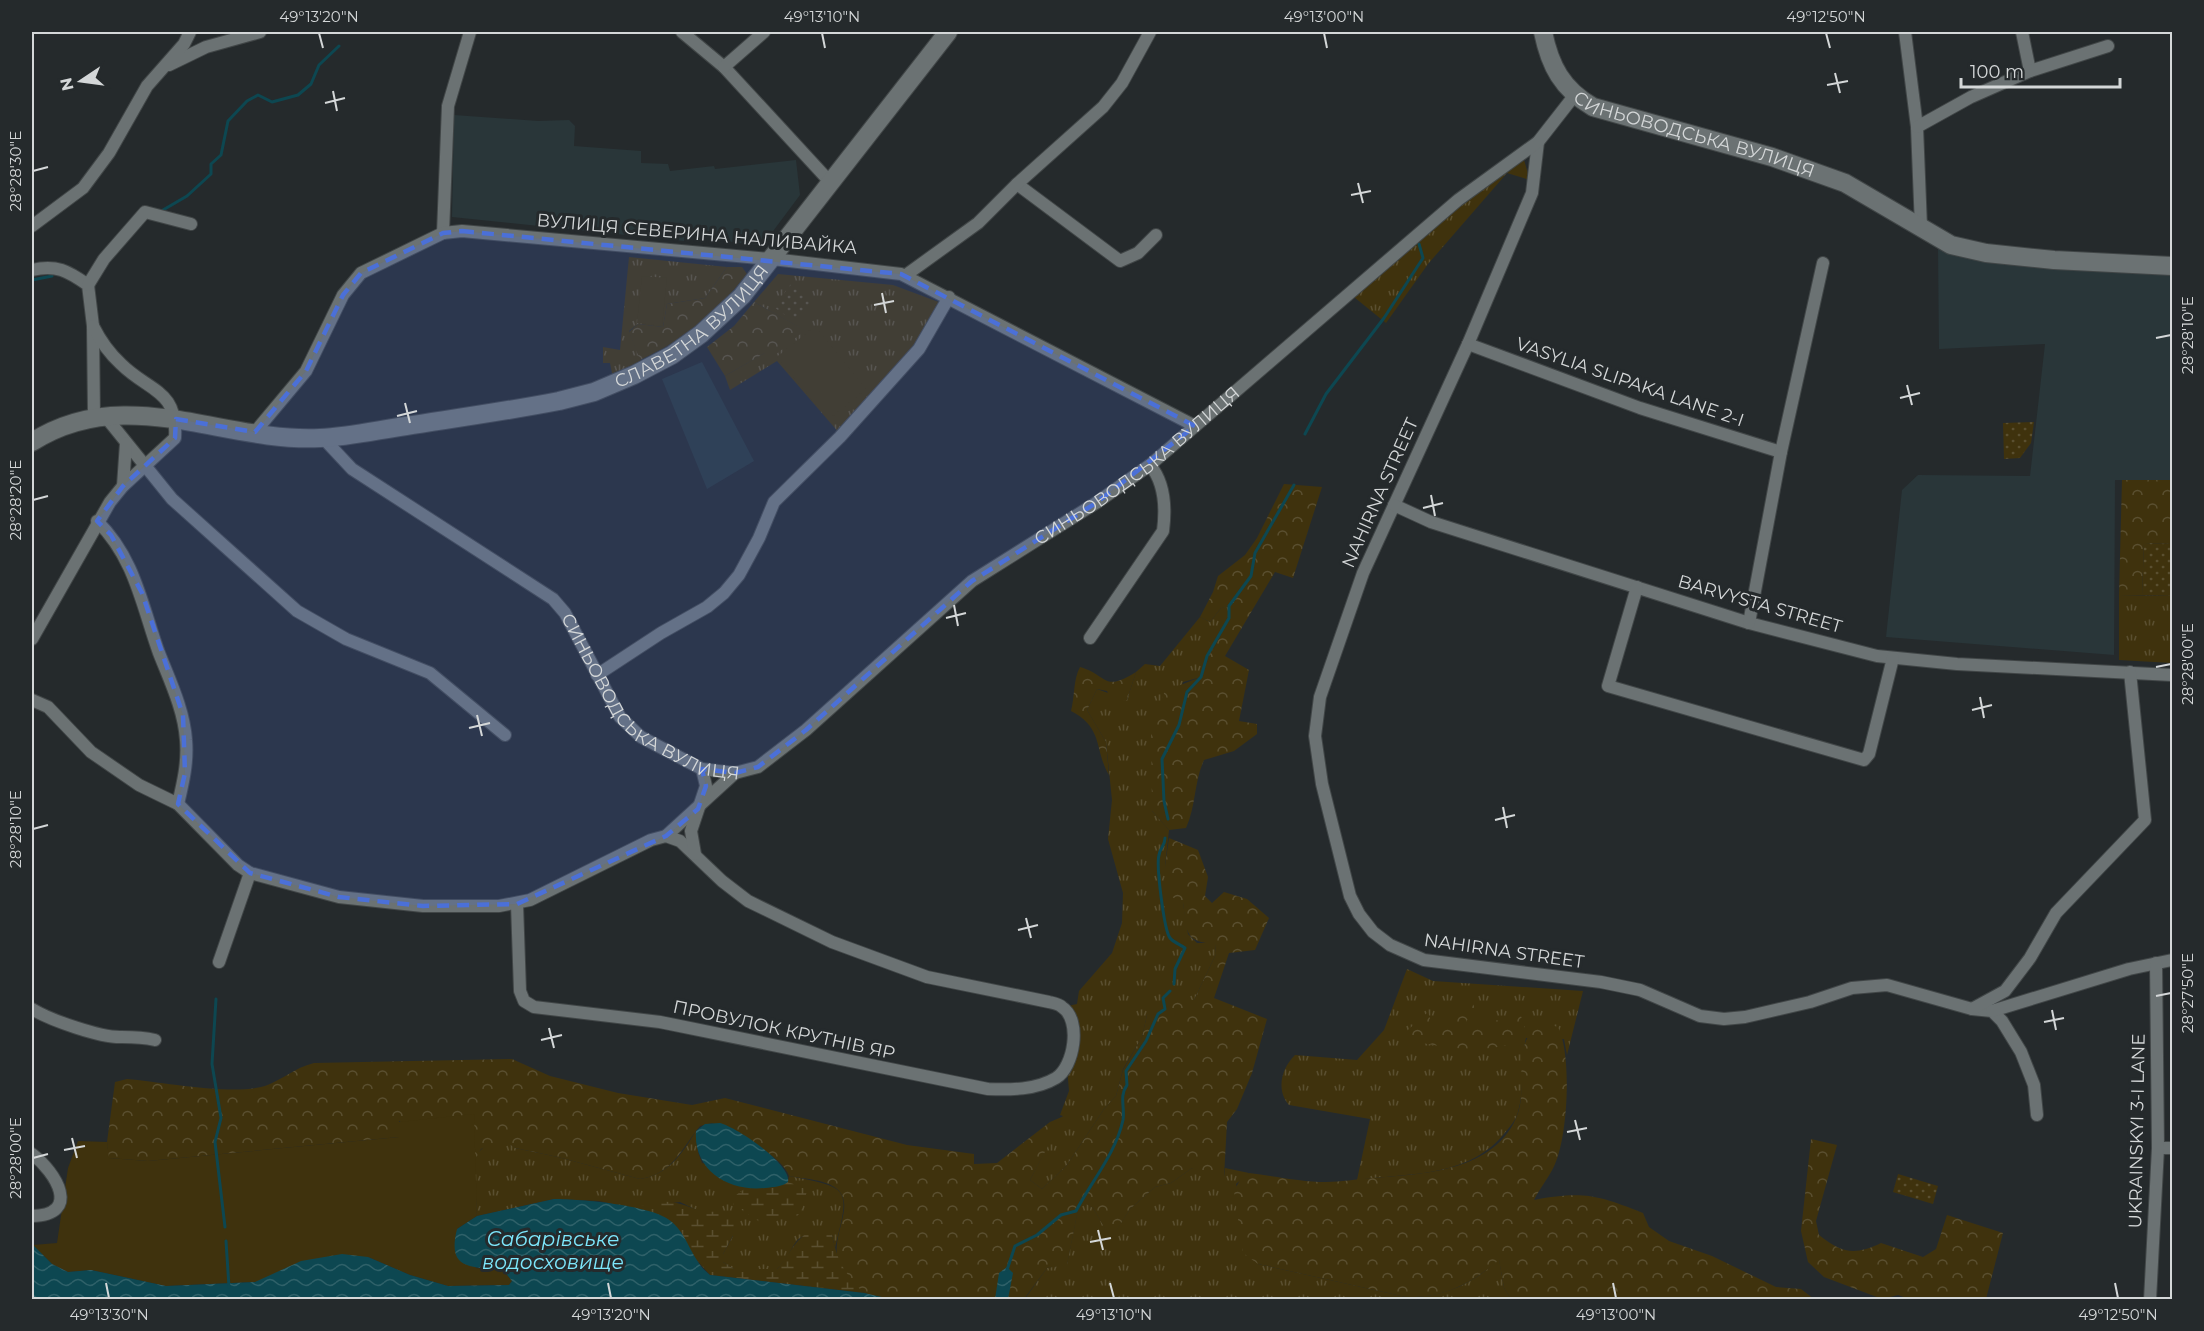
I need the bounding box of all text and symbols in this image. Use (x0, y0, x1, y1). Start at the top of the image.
text: 49°13'20"N (279, 7, 359, 26)
text: 49°13'10"N (784, 7, 860, 26)
text: 49°13'00"N (1284, 7, 1364, 26)
text: 49°12'50"N (1786, 7, 1866, 26)
north arrow (51, 51, 111, 111)
scale bar (1961, 51, 2120, 89)
text: 100 m (1970, 61, 2024, 83)
text: N (56, 76, 78, 93)
street label: СИНЬОВОДСЬКА ВУЛИЦЯ (1569, 86, 1818, 182)
text: 28°28'30"E (6, 131, 25, 211)
street label: ВУЛИЦЯ СЕВЕРИНА НАЛИВАЙКА (536, 209, 859, 259)
street label: СЛАВЕТНА ВУЛИЦЯ (611, 260, 773, 393)
text: 28°28'10"E (2178, 296, 2197, 374)
street label: VASYLIA SLIPAKA LANE 2-I (1513, 333, 1747, 431)
street label: СИНЬОВОДСЬКА ВУЛИЦЯ (1030, 382, 1244, 550)
street label: NAHIRNA STREET (1337, 414, 1423, 571)
text: 28°28'20"E (6, 460, 25, 540)
street label: BARVYSTA STREET (1675, 570, 1845, 638)
street label: СИНЬОВОДСЬКА ВУЛИЦЯ (556, 610, 741, 784)
text: 28°28'00"E (2178, 623, 2197, 705)
text: 28°28'10"E (6, 790, 25, 868)
street label: NAHIRNA STREET (1422, 929, 1586, 973)
text: 28°27'50"E (2178, 953, 2197, 1033)
street label: ПРОВУЛОК КРУТНІВ ЯР (671, 996, 897, 1064)
street label: UKRAINSKYI 3-I LANE (2124, 1033, 2150, 1229)
text: 28°28'00"E (6, 1117, 25, 1199)
water label: Сабарівське водосховище (482, 1227, 624, 1274)
text: 49°13'30"N (69, 1305, 149, 1324)
text: 49°13'20"N (571, 1305, 651, 1324)
text: 49°13'10"N (1076, 1305, 1152, 1324)
text: 49°13'00"N (1576, 1305, 1656, 1324)
text: 49°12'50"N (2078, 1305, 2158, 1324)

